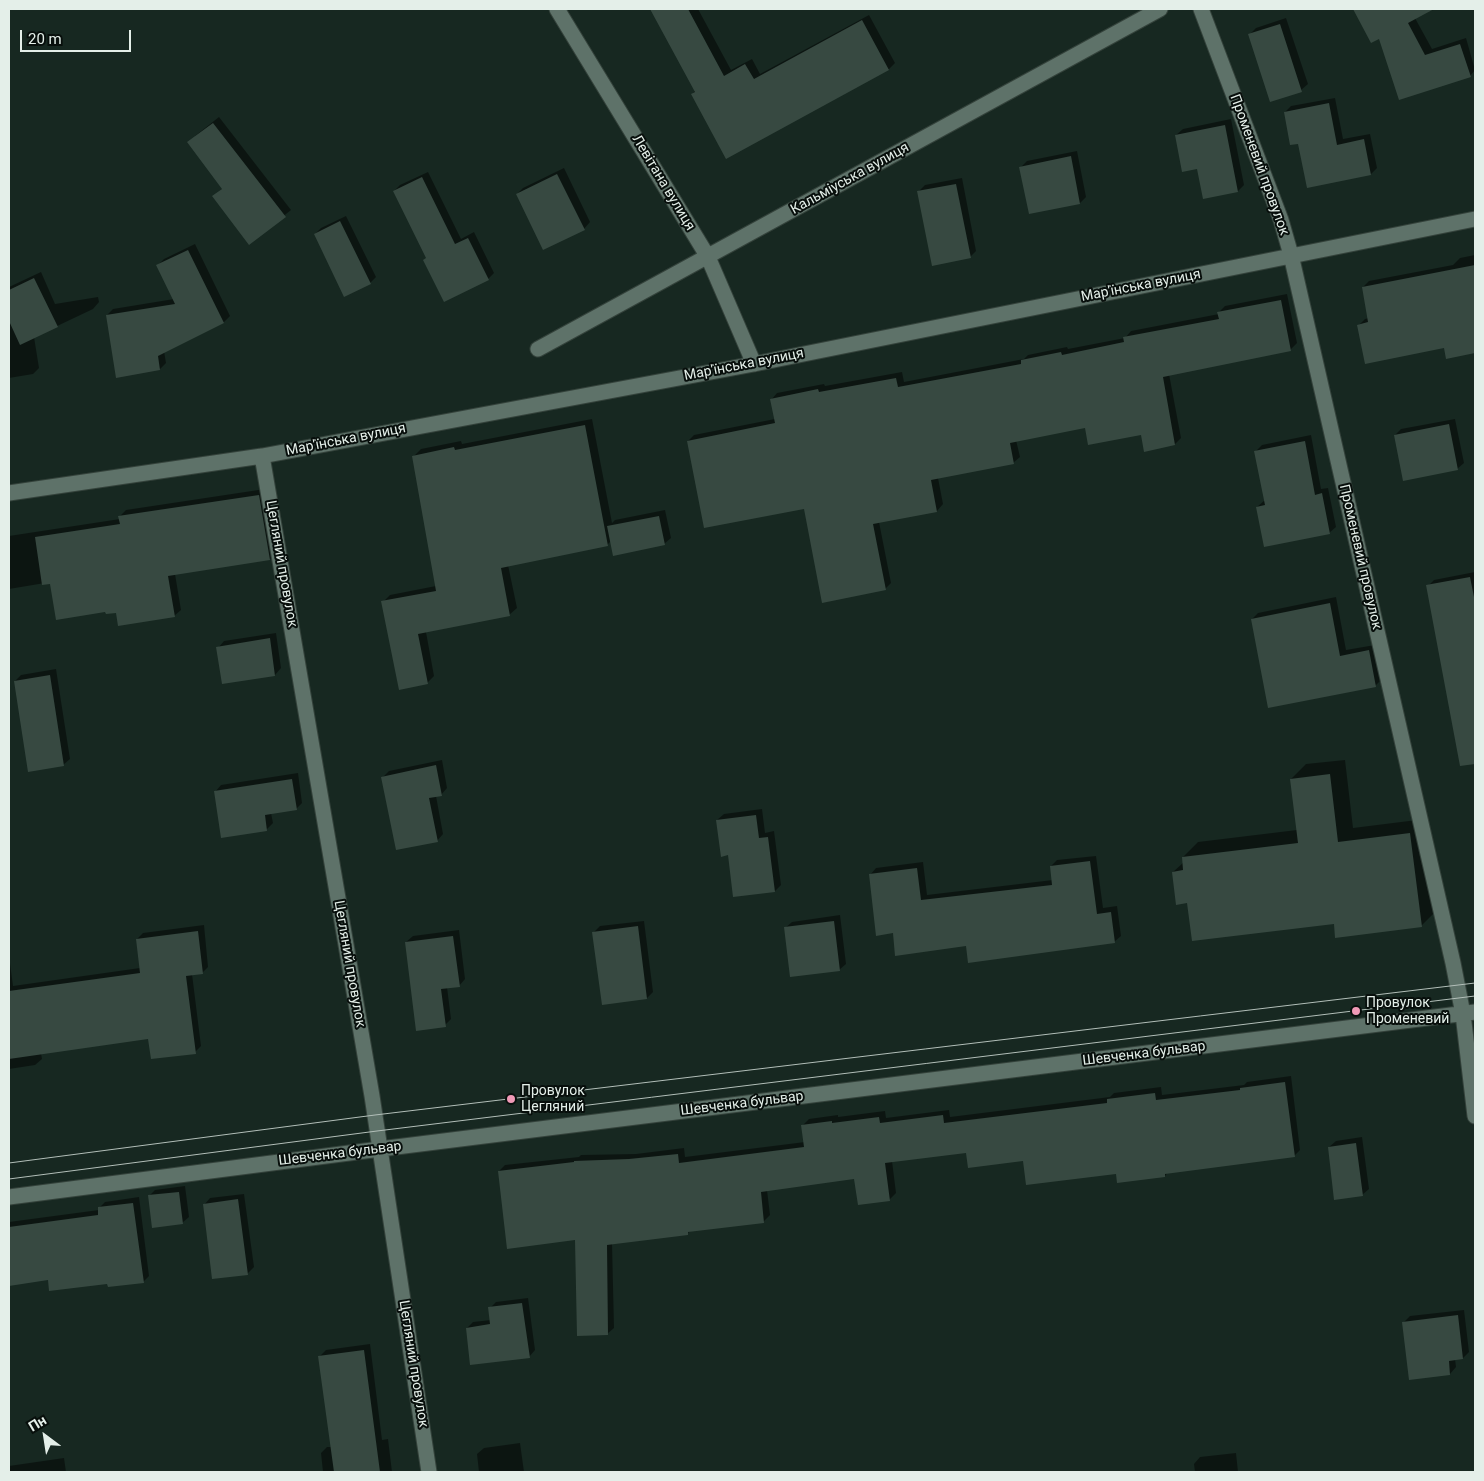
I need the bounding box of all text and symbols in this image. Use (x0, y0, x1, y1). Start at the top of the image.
scale bar (22, 20, 134, 52)
text: 20 m (28, 30, 62, 48)
street label: Променевий провулок (1226, 92, 1292, 238)
street label: Левітана вулиця (628, 132, 698, 234)
street label: Кальміуська вулиця (788, 139, 912, 219)
street label: Мар'їнська вулиця (1080, 266, 1202, 306)
street label: Мар'їнська вулиця (683, 345, 805, 385)
street label: Мар'їнська вулиця (285, 420, 407, 460)
street label: Променевий провулок (1335, 483, 1385, 631)
street label: Цегляний провулок (262, 499, 300, 629)
street label: Цегляний провулок (330, 899, 368, 1029)
place label: Провулок Променевий (1366, 995, 1449, 1028)
marker: Провулок Променевий (1350, 1005, 1362, 1017)
street label: Шевченка бульвар (1082, 1038, 1206, 1070)
place label: Провулок Цегляний (521, 1083, 585, 1116)
street label: Шевченка бульвар (680, 1088, 804, 1120)
marker: Провулок Цегляний (505, 1093, 517, 1105)
street label: Шевченка бульвар (278, 1138, 402, 1170)
street label: Цегляний провулок (395, 1299, 431, 1429)
north arrow (20, 1411, 70, 1461)
text: Пн (26, 1412, 49, 1435)

